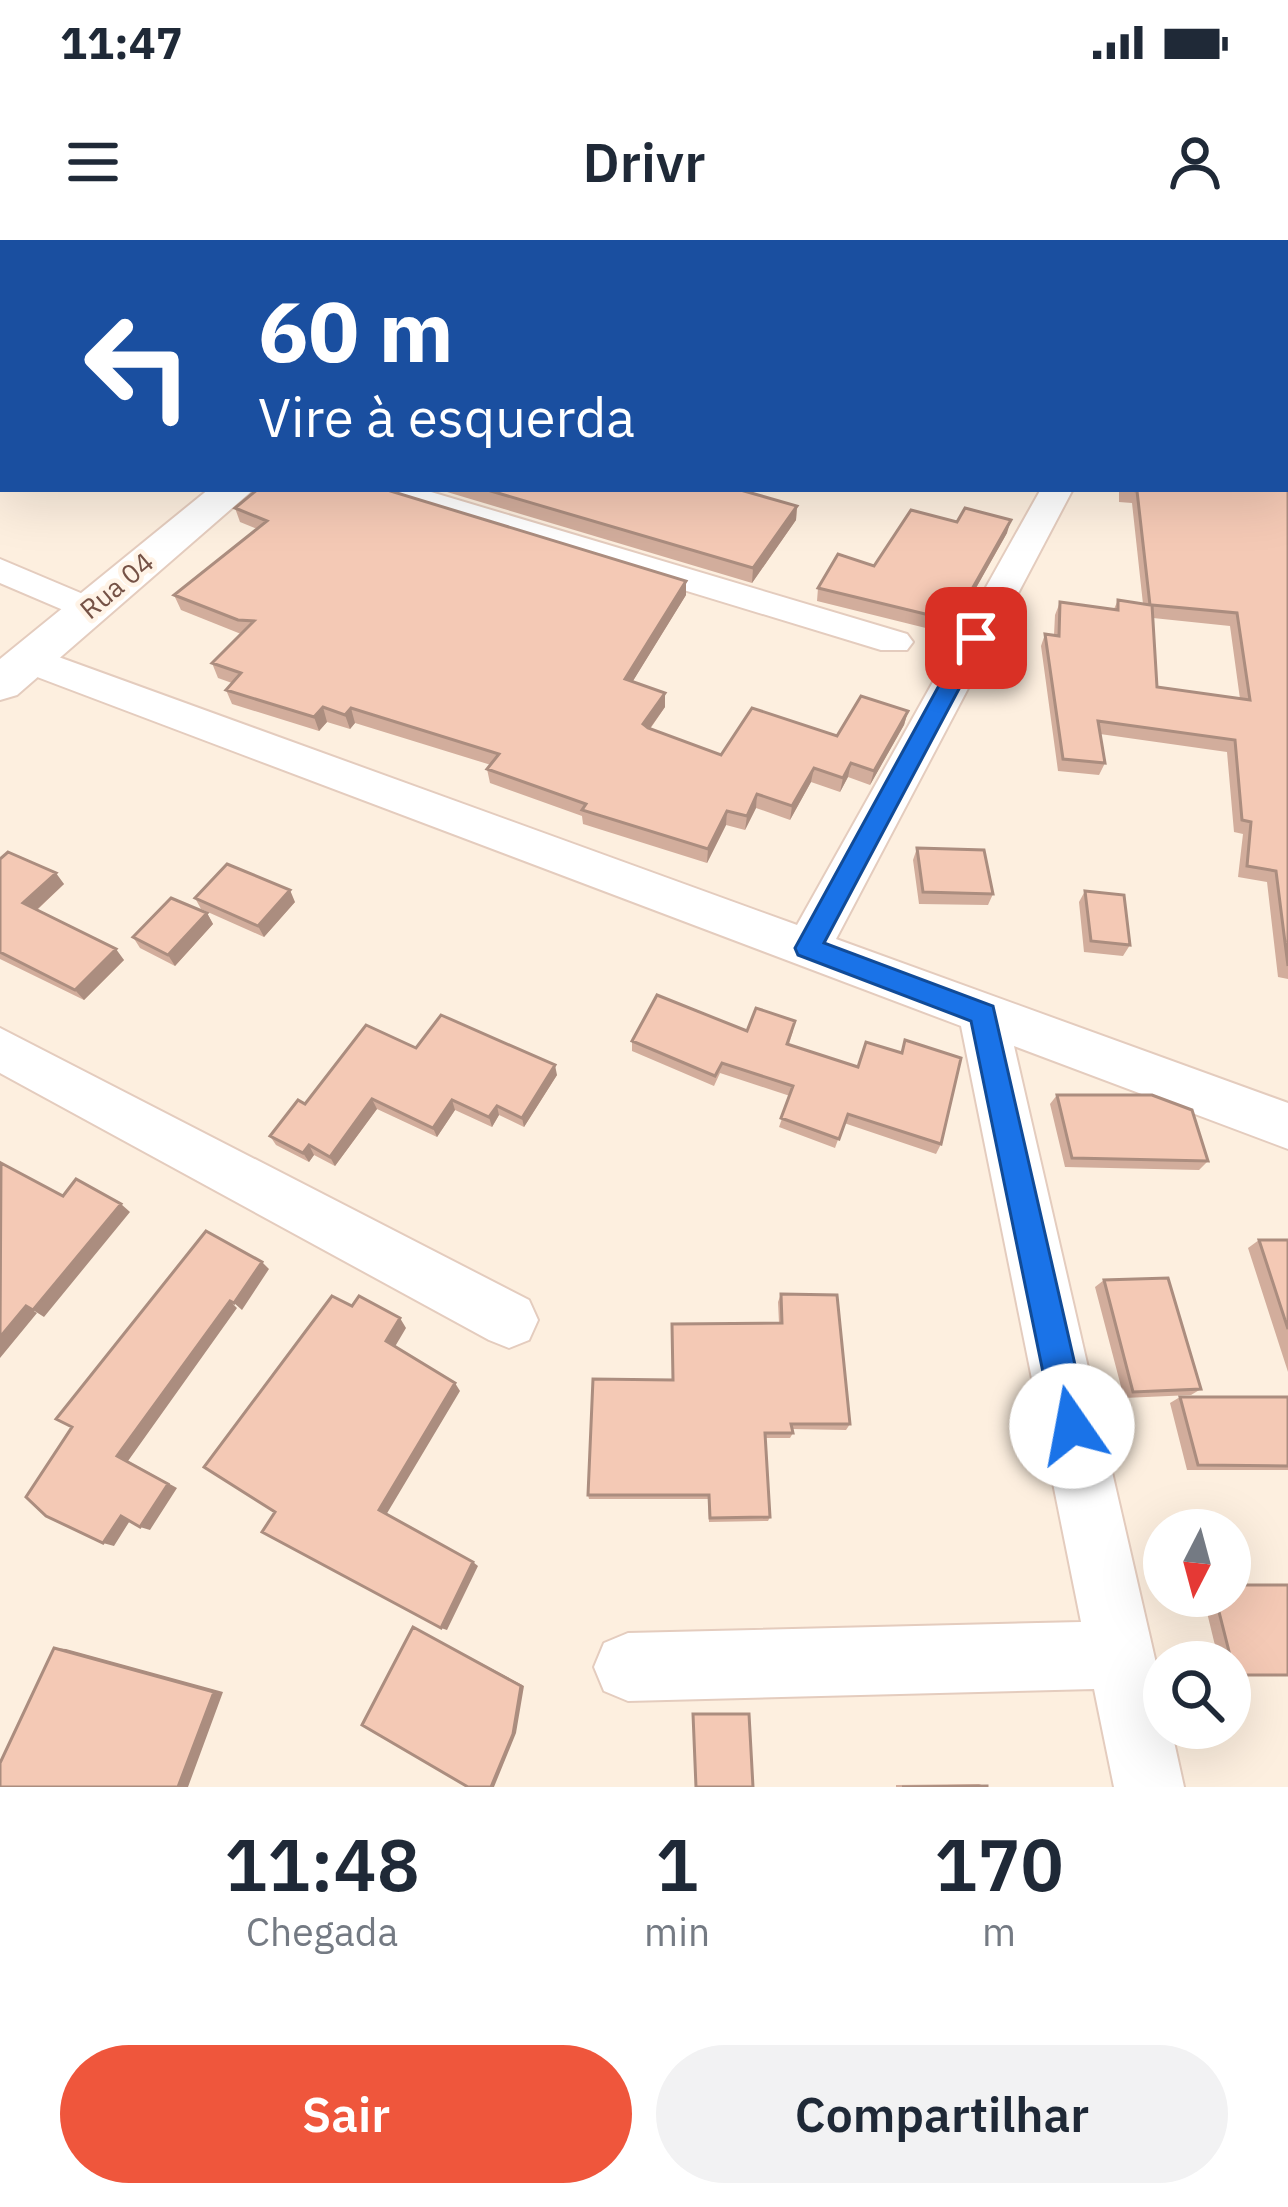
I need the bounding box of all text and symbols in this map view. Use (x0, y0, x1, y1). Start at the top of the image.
text: 11:47 (60, 13, 183, 71)
text: Drivr (583, 127, 705, 197)
icon: menu (60, 129, 126, 195)
icon: person (1162, 129, 1228, 195)
text: 60 m (258, 276, 454, 385)
icon: left (60, 288, 216, 444)
text: Vire à esquerda (258, 382, 635, 452)
street label: Rua 04 (72, 544, 160, 626)
pin (925, 587, 1027, 689)
icon: arrive (943, 605, 1009, 671)
position arrow (1009, 1363, 1135, 1489)
north arrow (1143, 1509, 1251, 1617)
map controls (1143, 1509, 1251, 1749)
button: search (1143, 1641, 1251, 1749)
text: 11:48 (224, 1817, 420, 1911)
text: 1 (655, 1817, 699, 1911)
text: 170 (934, 1817, 1064, 1911)
text: Chegada (246, 1906, 398, 1957)
text: min (644, 1906, 710, 1957)
text: m (982, 1906, 1016, 1957)
button: Sair (60, 2045, 632, 2183)
button: Compartilhar (656, 2045, 1228, 2183)

